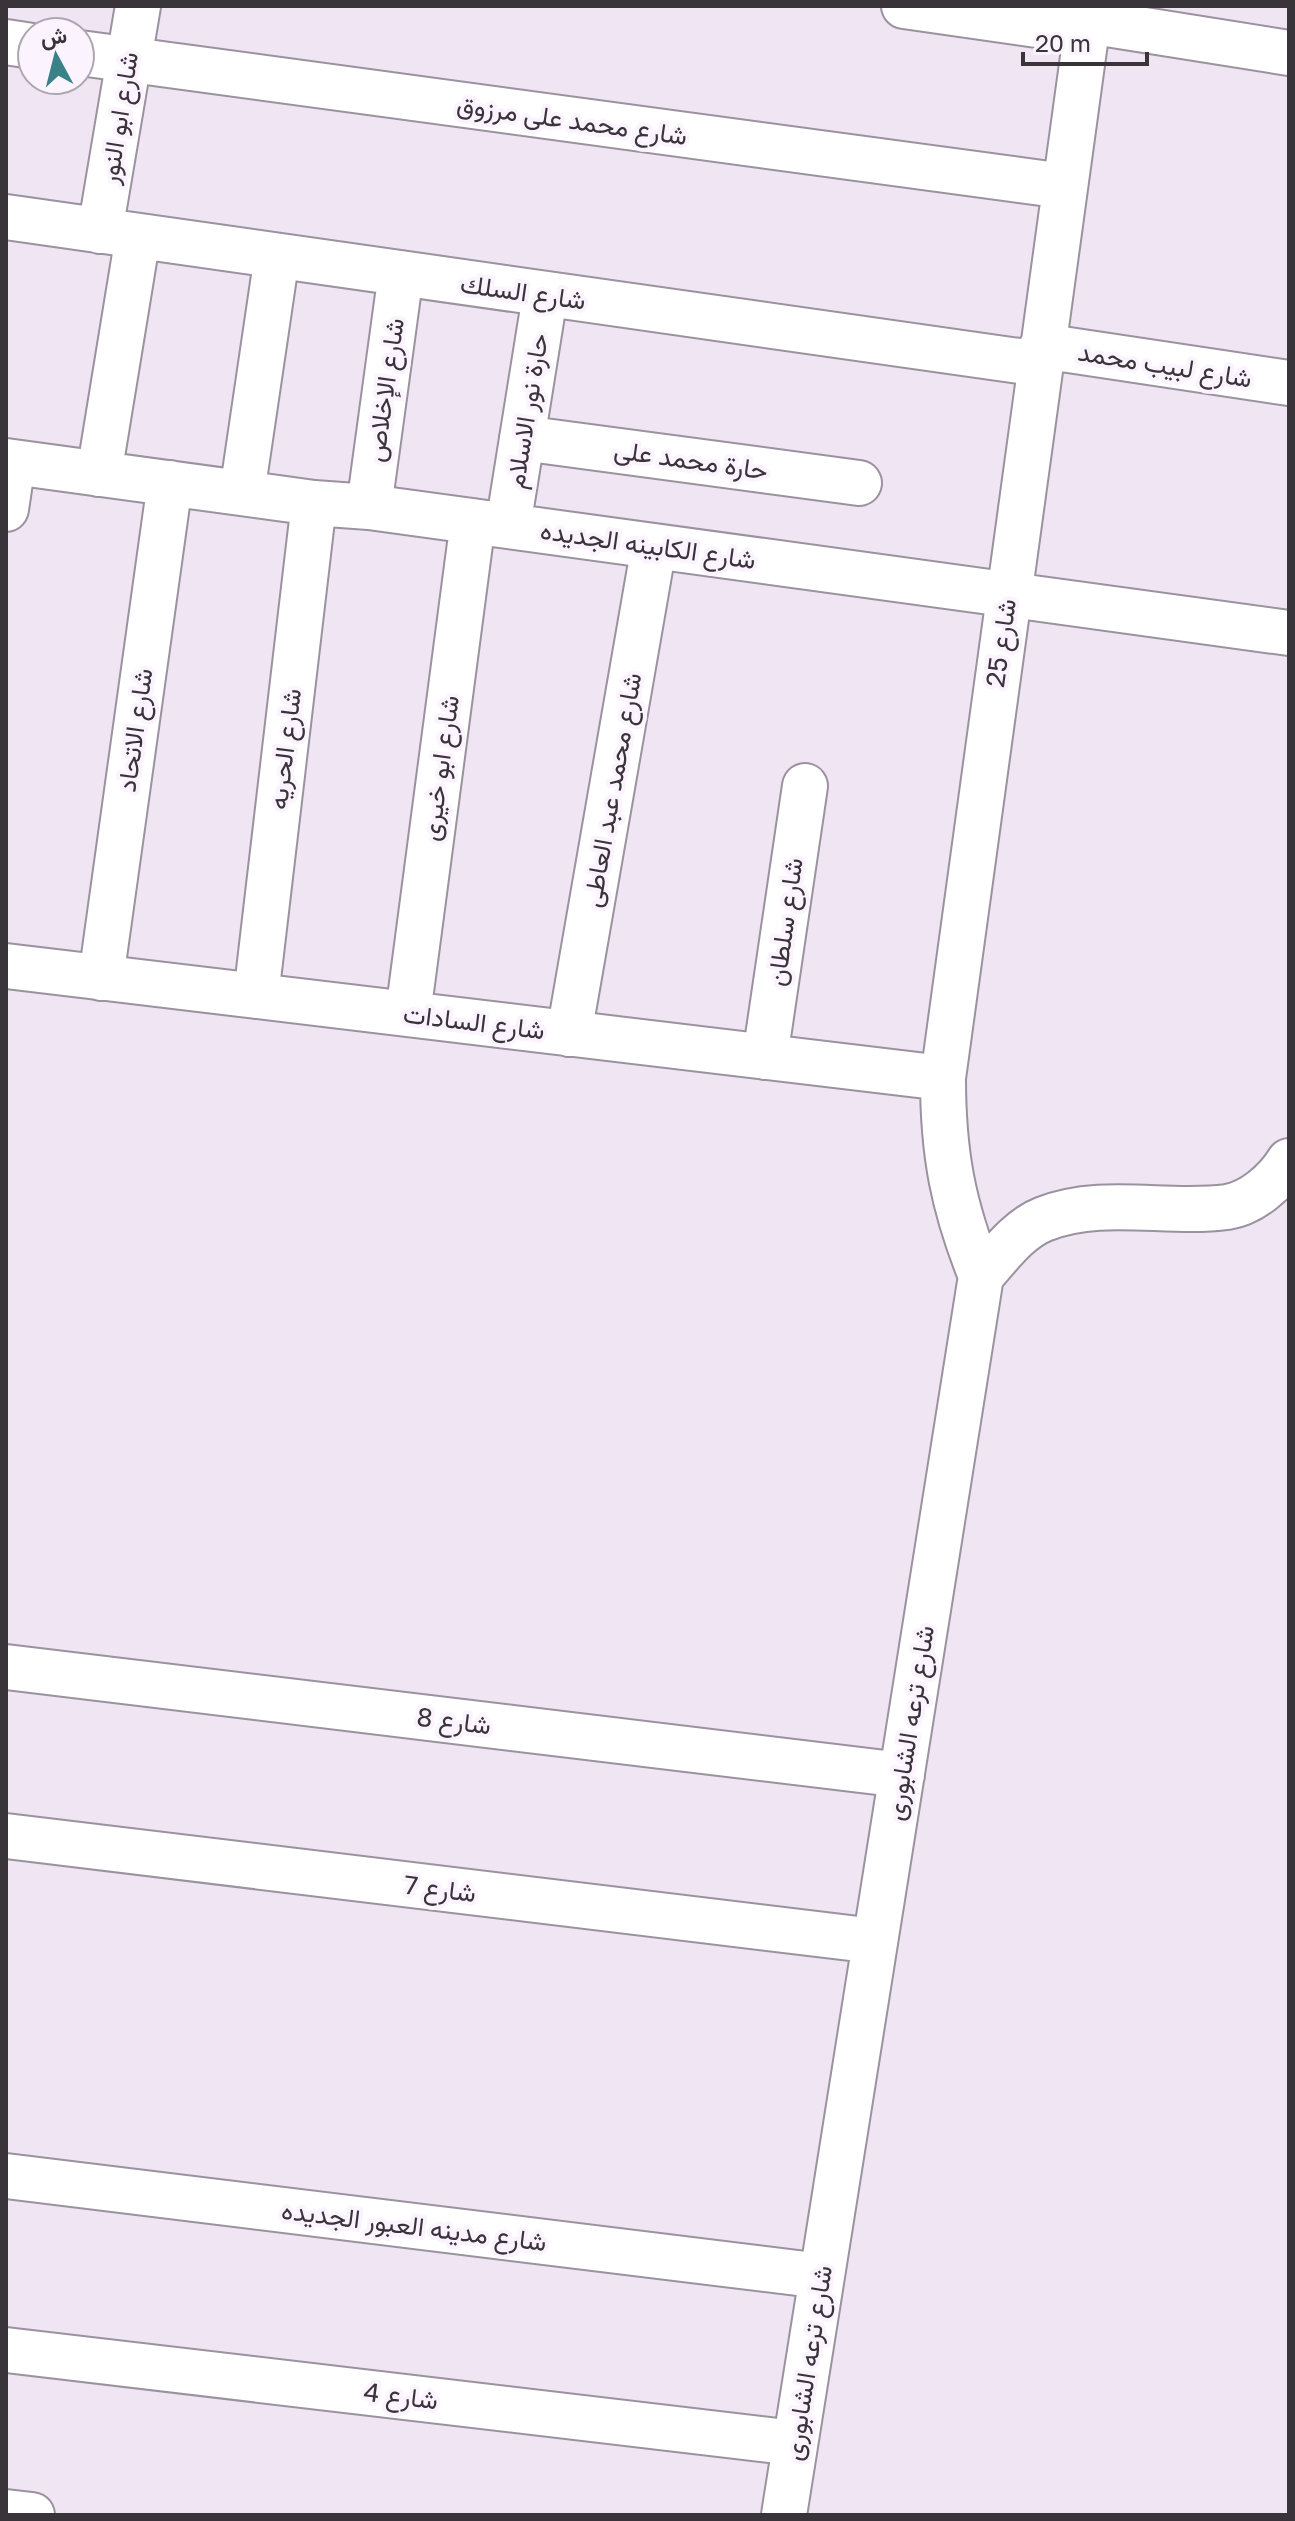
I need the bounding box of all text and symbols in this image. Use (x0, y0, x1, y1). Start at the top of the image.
north arrow (16, 16, 96, 96)
scale bar (1023, 16, 1147, 66)
text: ش (39, 21, 68, 52)
text: 20 m (1035, 28, 1091, 57)
street label: شارع ابو النور (93, 50, 147, 188)
street label: شارع محمد على مرزوق (454, 88, 689, 154)
street label: شارع السلك (458, 267, 588, 319)
street label: شارع الإخلاص (359, 316, 413, 464)
street label: حارة نور الاسلام (499, 331, 556, 491)
street label: شارع لبيب محمد (1075, 335, 1254, 397)
street label: حارة محمد على (612, 433, 770, 487)
street label: شارع الكابينه الجديده (538, 514, 758, 578)
street label: شارع 25 (979, 597, 1025, 690)
street label: شارع الاتحاد (110, 666, 161, 794)
street label: شارع محمد عبد العاطى (576, 670, 650, 910)
street label: شارع الحريه (262, 687, 310, 812)
street label: شارع ابو خيرى (414, 693, 468, 843)
street label: شارع سلطان (760, 856, 812, 989)
street label: شارع السادات (401, 997, 547, 1049)
street label: شارع ترعه الشابورى (879, 1623, 943, 1823)
street label: شارع 8 (415, 1701, 493, 1743)
street label: شارع 7 (402, 1869, 478, 1911)
street label: شارع مدينه العبور الجديده (279, 2194, 548, 2260)
street label: شارع ترعه الشابورى (777, 2263, 841, 2463)
street label: شارع 4 (362, 2376, 440, 2418)

